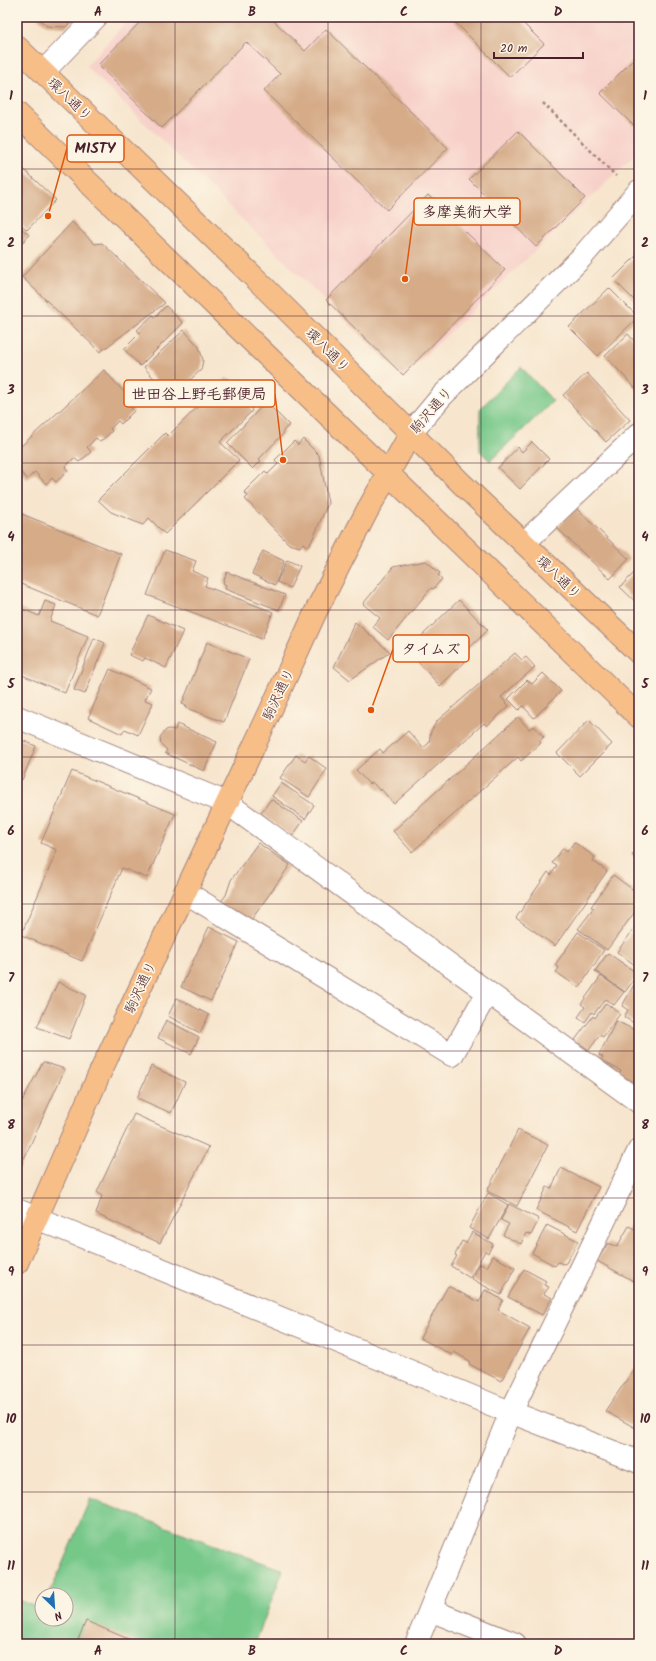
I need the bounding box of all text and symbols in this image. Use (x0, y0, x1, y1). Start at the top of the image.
text: A (94, 2, 102, 23)
text: B (248, 2, 256, 23)
text: C (400, 2, 408, 23)
text: D (554, 2, 563, 23)
scale bar (494, 34, 583, 60)
text: 20 m (500, 39, 528, 58)
street label: 環八通り (42, 72, 97, 127)
text: 1 (9, 86, 13, 107)
text: 1 (643, 86, 647, 107)
callout: MISTY (67, 135, 124, 162)
text: MISTY (75, 137, 117, 161)
callout: 多摩美術大学 (414, 198, 520, 225)
text: 多摩美術大学 (422, 201, 512, 225)
text: 2 (7, 233, 15, 254)
text: 2 (641, 233, 649, 254)
street label: 環八通り (300, 323, 355, 378)
text: 3 (6, 380, 15, 401)
callout: 世田谷上野毛郵便局 (124, 380, 275, 407)
text: 3 (640, 380, 649, 401)
street label: 駒沢通り (405, 382, 458, 439)
text: 世田谷上野毛郵便局 (131, 383, 267, 407)
text: 4 (7, 527, 15, 548)
text: 4 (641, 527, 649, 548)
street label: 環八通り (531, 550, 586, 605)
callout: タイムズ (393, 635, 469, 662)
text: タイムズ (402, 638, 460, 662)
street label: 駒沢通り (257, 664, 301, 724)
text: 5 (7, 674, 16, 695)
text: 5 (641, 674, 650, 695)
text: 6 (7, 821, 15, 842)
text: 6 (641, 821, 649, 842)
street label: 駒沢通り (119, 957, 163, 1017)
text: 7 (8, 968, 15, 989)
text: 7 (642, 968, 649, 989)
text: 8 (7, 1115, 15, 1136)
text: 8 (641, 1115, 649, 1136)
text: 9 (8, 1262, 15, 1283)
text: 9 (642, 1262, 649, 1283)
text: 10 (6, 1409, 17, 1430)
text: 10 (640, 1409, 651, 1430)
text: 11 (7, 1556, 15, 1577)
text: 11 (641, 1556, 649, 1577)
north arrow (34, 1587, 74, 1627)
text: N (51, 1606, 65, 1625)
text: A (94, 1641, 102, 1661)
text: B (248, 1641, 256, 1661)
text: C (400, 1641, 408, 1661)
text: D (554, 1641, 563, 1661)

